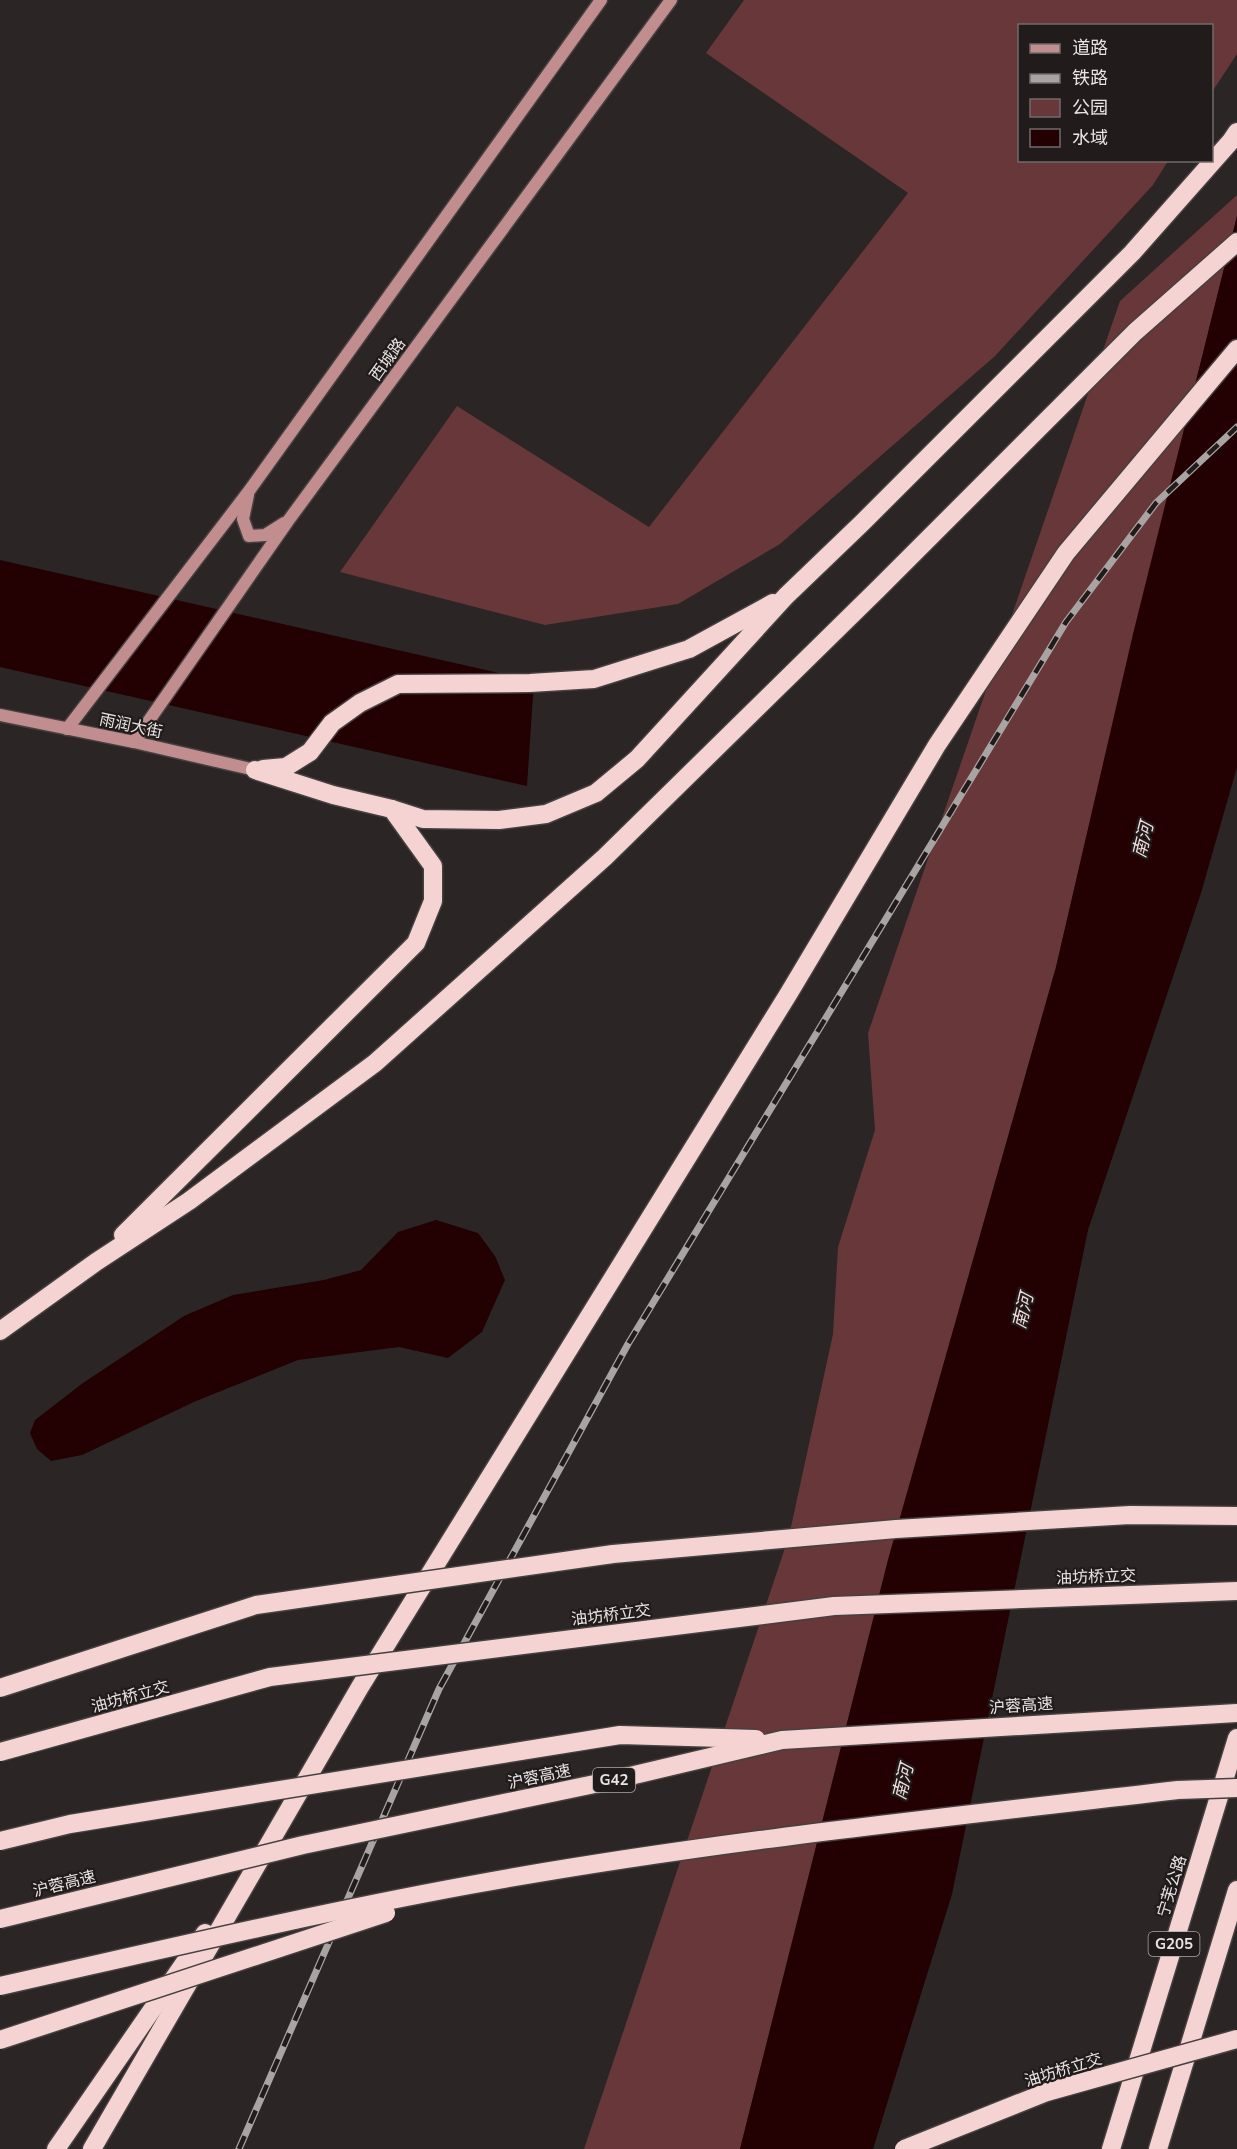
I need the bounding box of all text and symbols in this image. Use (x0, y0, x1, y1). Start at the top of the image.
legend (1018, 24, 1213, 162)
text: 道路 (1072, 36, 1108, 60)
text: 铁路 (1072, 66, 1108, 90)
text: 公园 (1072, 96, 1108, 120)
text: 水域 (1072, 126, 1108, 150)
street label: 西城路 (365, 334, 411, 385)
street label: 雨润大街 (97, 709, 164, 743)
water label: 南河 (1127, 817, 1160, 860)
water label: 南河 (1007, 1288, 1040, 1331)
street label: 油坊桥立交 (1056, 1565, 1136, 1589)
street label: 油坊桥立交 (570, 1599, 652, 1631)
street label: 油坊桥立交 (89, 1676, 172, 1718)
street label: 沪蓉高速 (988, 1693, 1054, 1719)
water label: 南河 (887, 1759, 920, 1802)
street label: 沪蓉高速 (506, 1760, 573, 1794)
road number: G42 (593, 1768, 635, 1792)
street label: 宁芜公路 (1152, 1852, 1192, 1920)
street label: 沪蓉高速 (31, 1866, 98, 1902)
road number: G205 (1148, 1932, 1200, 1956)
street label: 油坊桥立交 (1022, 2048, 1105, 2092)

